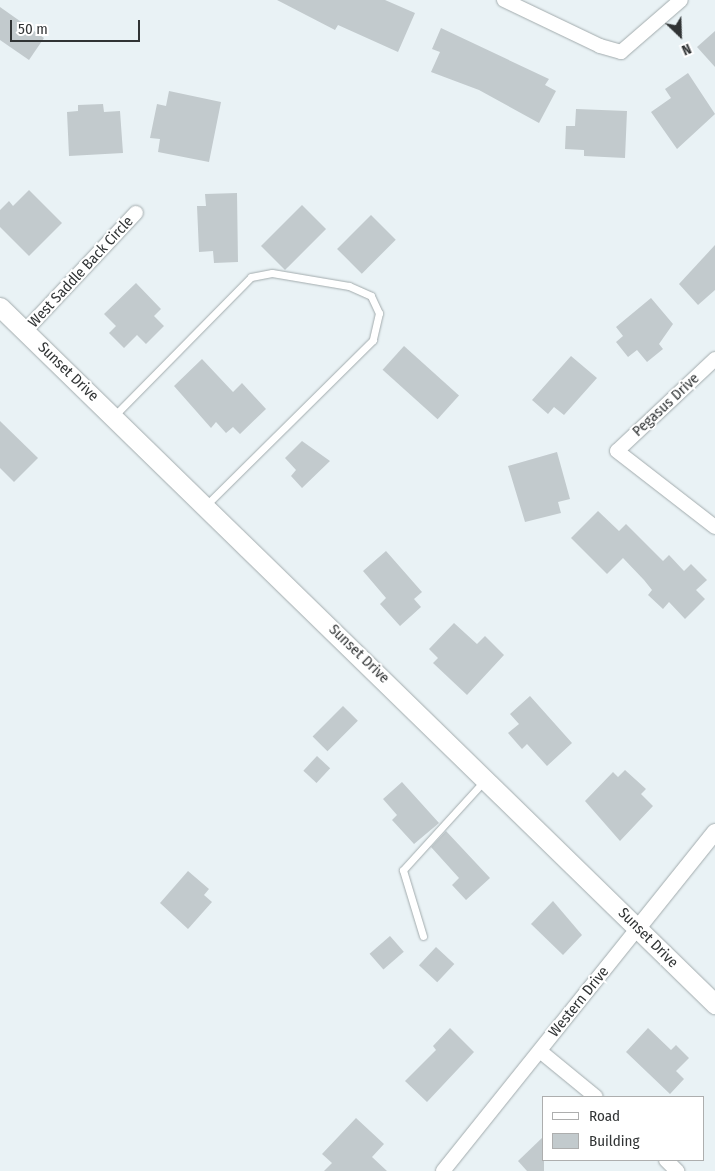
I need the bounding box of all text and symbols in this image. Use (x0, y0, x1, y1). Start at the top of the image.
scale bar (12, 10, 142, 42)
north arrow (655, 10, 705, 60)
text: 50 m (18, 20, 48, 38)
text: N (679, 40, 694, 59)
street label: West Saddle Back Circle (25, 213, 137, 331)
street label: Sunset Drive (34, 339, 102, 405)
street label: Pegasus Drive (629, 370, 703, 440)
street label: Sunset Drive (325, 621, 393, 687)
street label: Sunset Drive (614, 904, 682, 972)
street label: Western Drive (545, 963, 613, 1041)
legend (542, 1096, 705, 1161)
text: Road (589, 1107, 620, 1125)
text: Building (589, 1132, 640, 1150)

